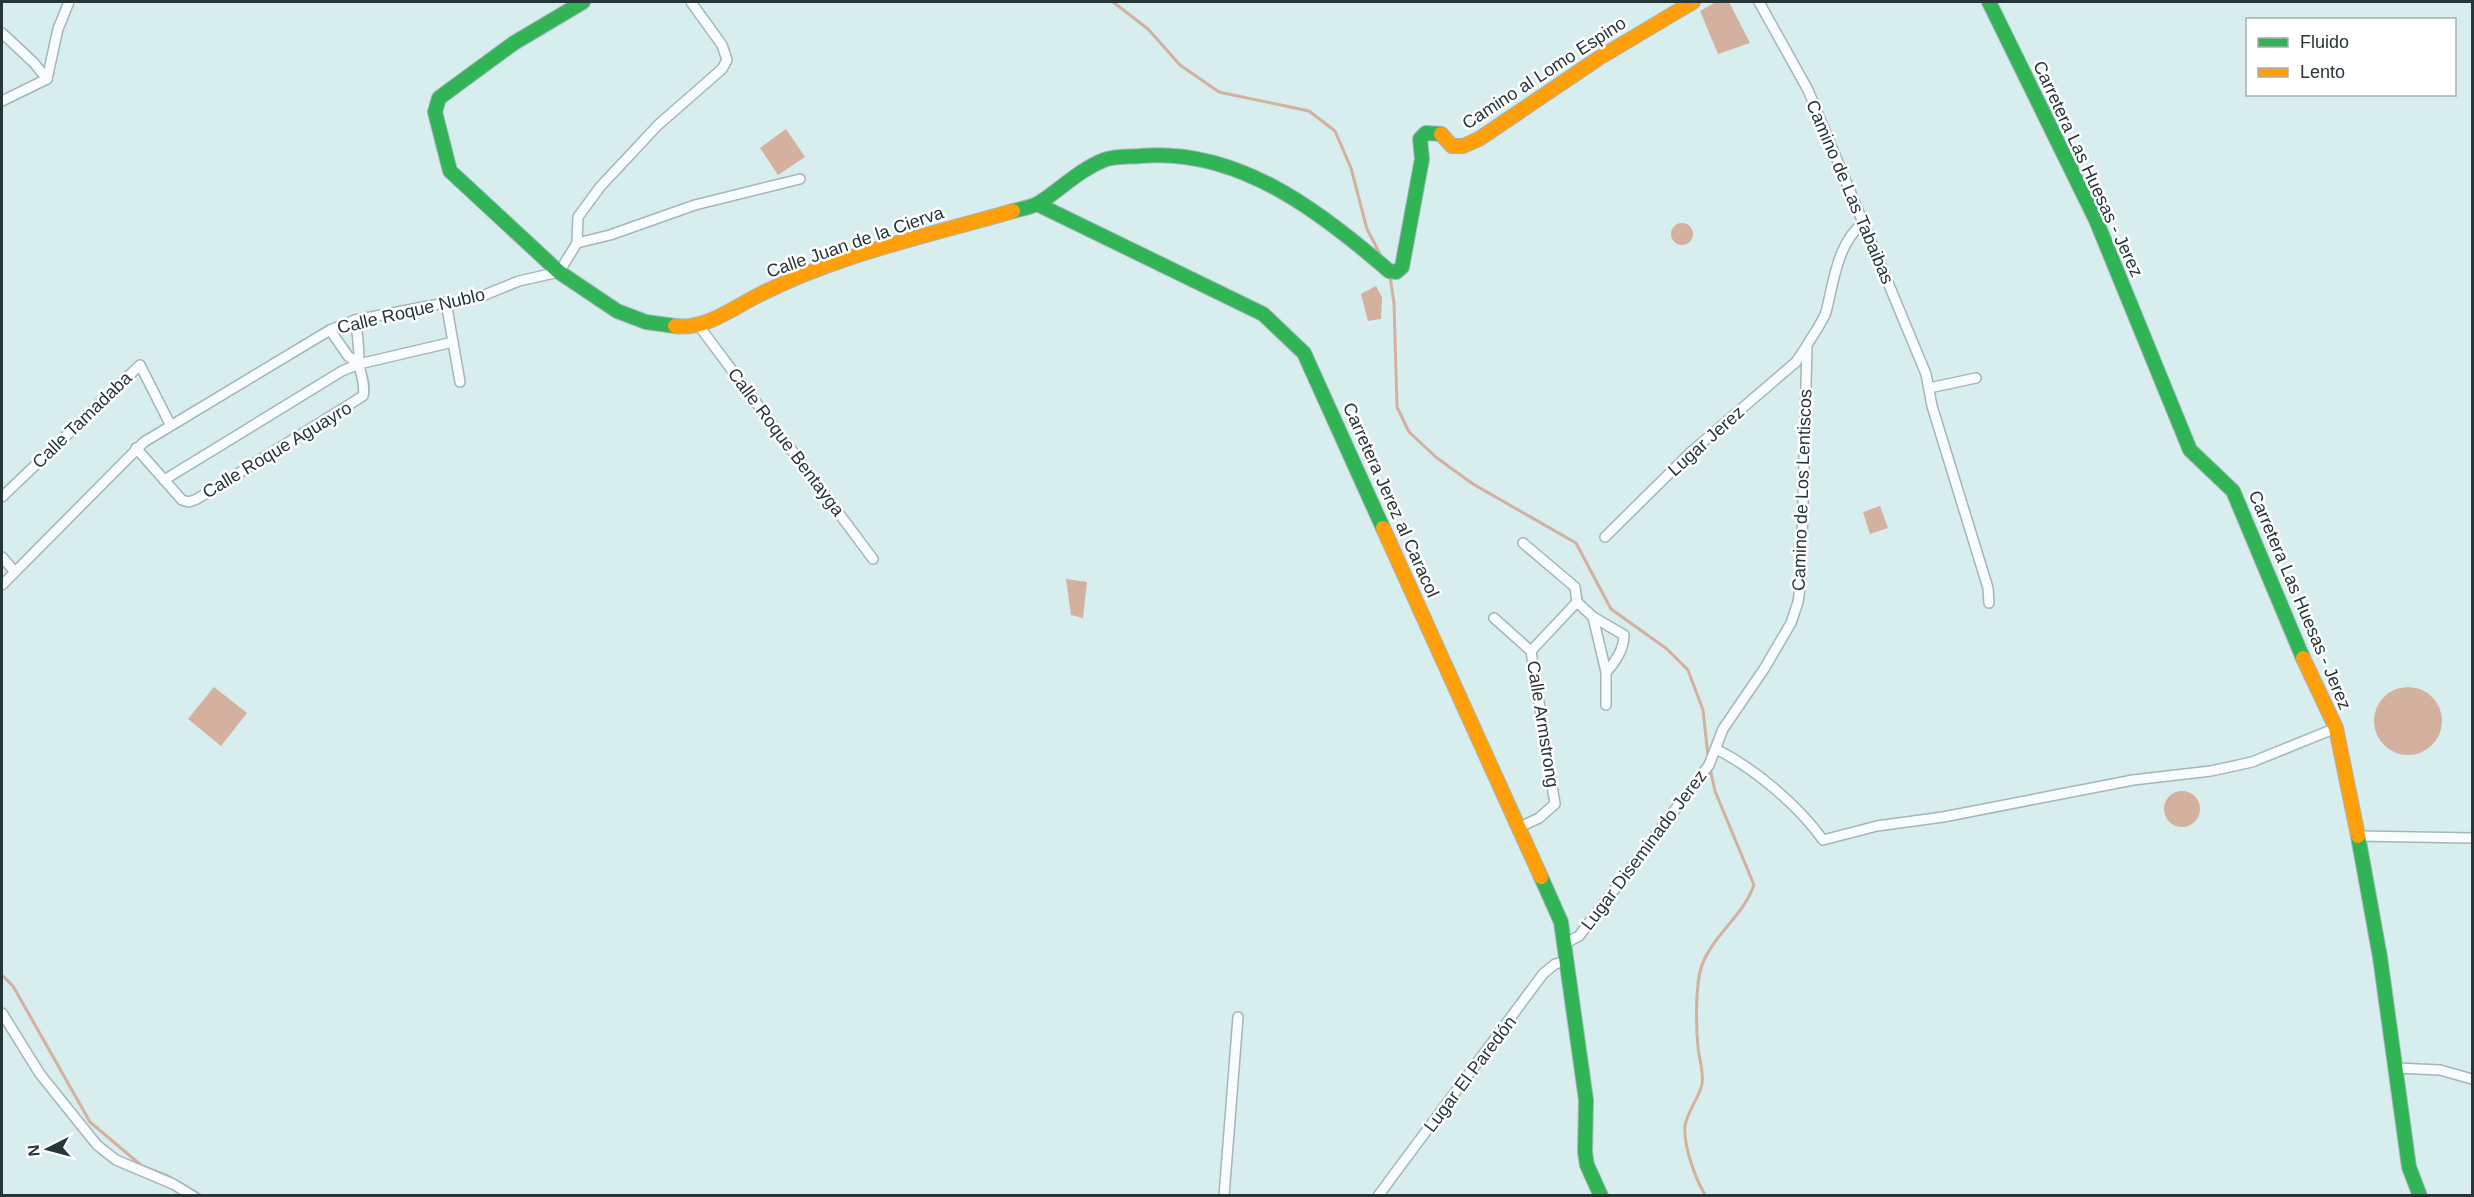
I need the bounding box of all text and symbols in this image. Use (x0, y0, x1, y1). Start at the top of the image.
street label: Camino al Lomo Espino (1458, 13, 1630, 133)
legend (2246, 18, 2456, 96)
text: Fluido (2300, 32, 2349, 52)
street label: Carretera Las Huesas - Jerez (2029, 58, 2147, 280)
text: Lento (2300, 62, 2345, 82)
street label: Camino de Las Tabaibas (1802, 97, 1898, 287)
street label: Calle Juan de la Cierva (764, 202, 947, 282)
street label: Calle Roque Nublo (335, 284, 487, 338)
street label: Calle Roque Bentayga (724, 364, 849, 521)
street label: Calle Tamadaba (28, 367, 136, 472)
street label: Camino de Los Lentiscos (1788, 389, 1816, 591)
street label: Calle Roque Aguayro (199, 398, 355, 502)
street label: Carretera Jerez al Caracol (1339, 400, 1443, 600)
street label: Lugar Jerez (1664, 402, 1748, 480)
street label: Carretera Las Huesas - Jerez (2245, 487, 2355, 713)
street label: Calle Armstrong (1523, 659, 1563, 789)
street label: Lugar Diseminado Jerez (1577, 766, 1711, 934)
street label: Lugar El Paredón (1420, 1012, 1520, 1136)
north arrow (18, 1119, 78, 1179)
text: N (25, 1144, 43, 1157)

